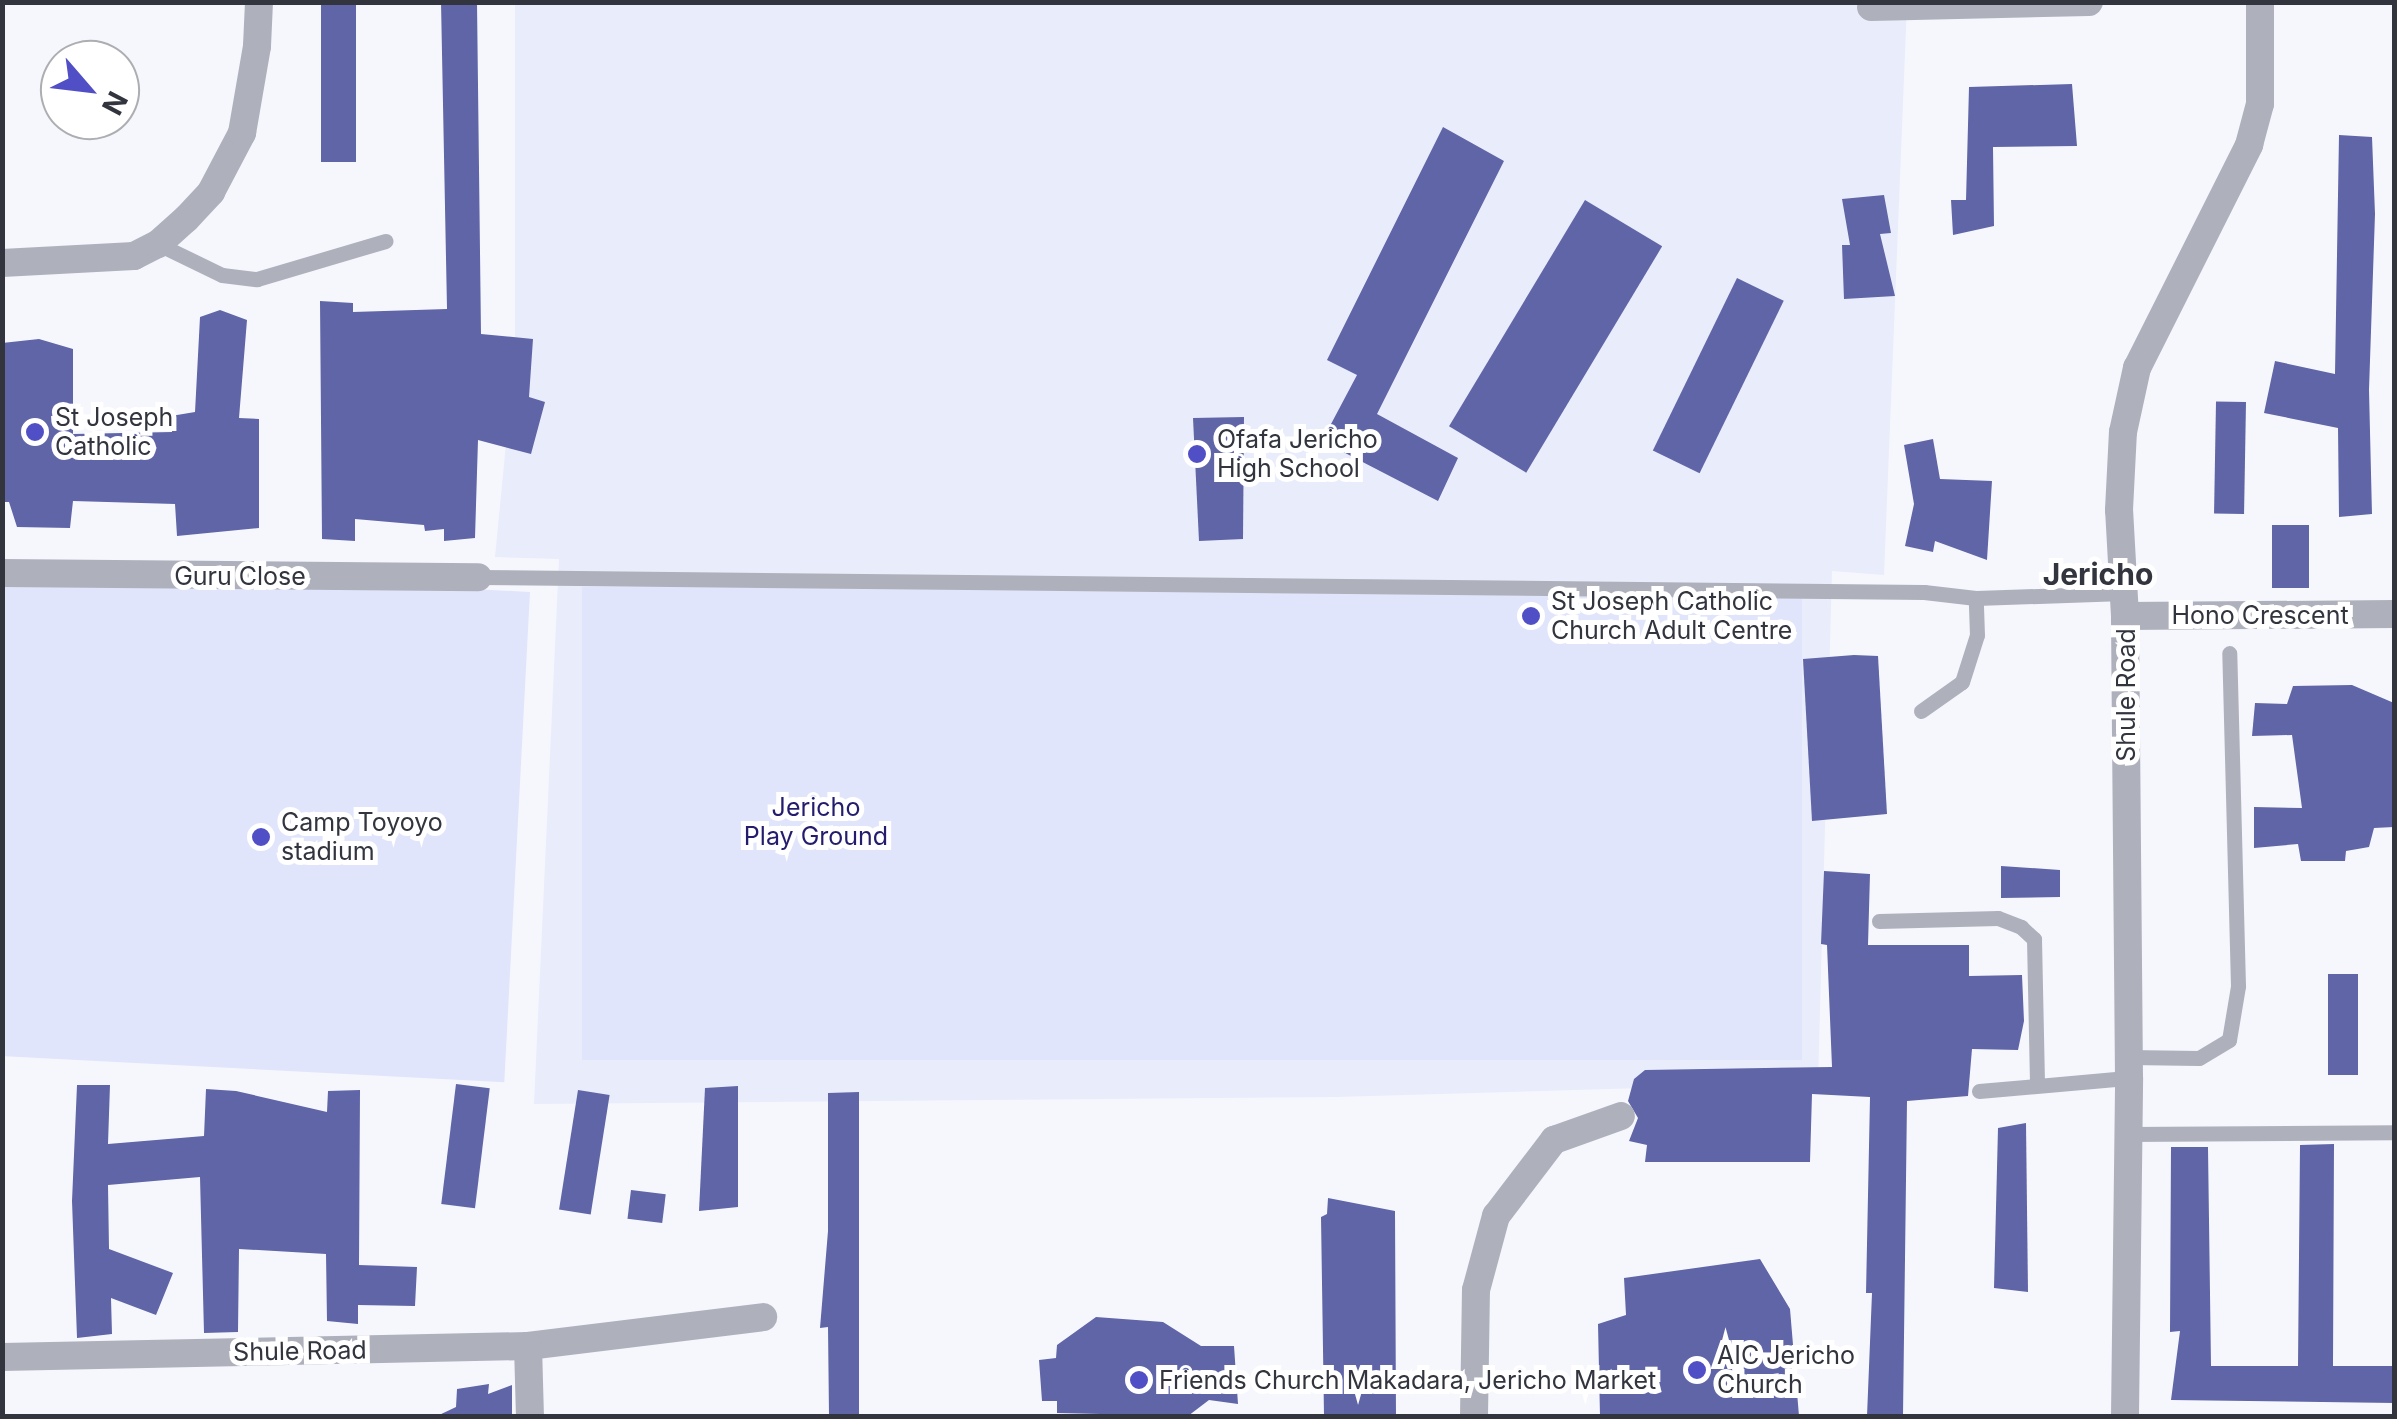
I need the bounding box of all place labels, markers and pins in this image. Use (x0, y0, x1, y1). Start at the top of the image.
place label: St Joseph Catholic (55, 403, 173, 462)
marker: St Joseph Catholic (24, 421, 46, 443)
place label: Ofafa Jericho High School (1217, 425, 1378, 484)
marker: Ofafa Jericho High School (1186, 443, 1208, 465)
place label: St Joseph Catholic Church Adult Centre (1551, 587, 1792, 646)
marker: St Joseph Catholic Church Adult Centre (1520, 605, 1542, 627)
place label: Camp Toyoyo stadium (281, 808, 443, 867)
marker: Camp Toyoyo stadium (250, 826, 272, 848)
place label: AIC Jericho Church (1717, 1341, 1855, 1400)
marker: AIC Jericho Church (1686, 1359, 1708, 1381)
place label: Friends Church Makadara, Jericho Market (1159, 1365, 1656, 1395)
marker: Friends Church Makadara, Jericho Market (1128, 1369, 1150, 1391)

